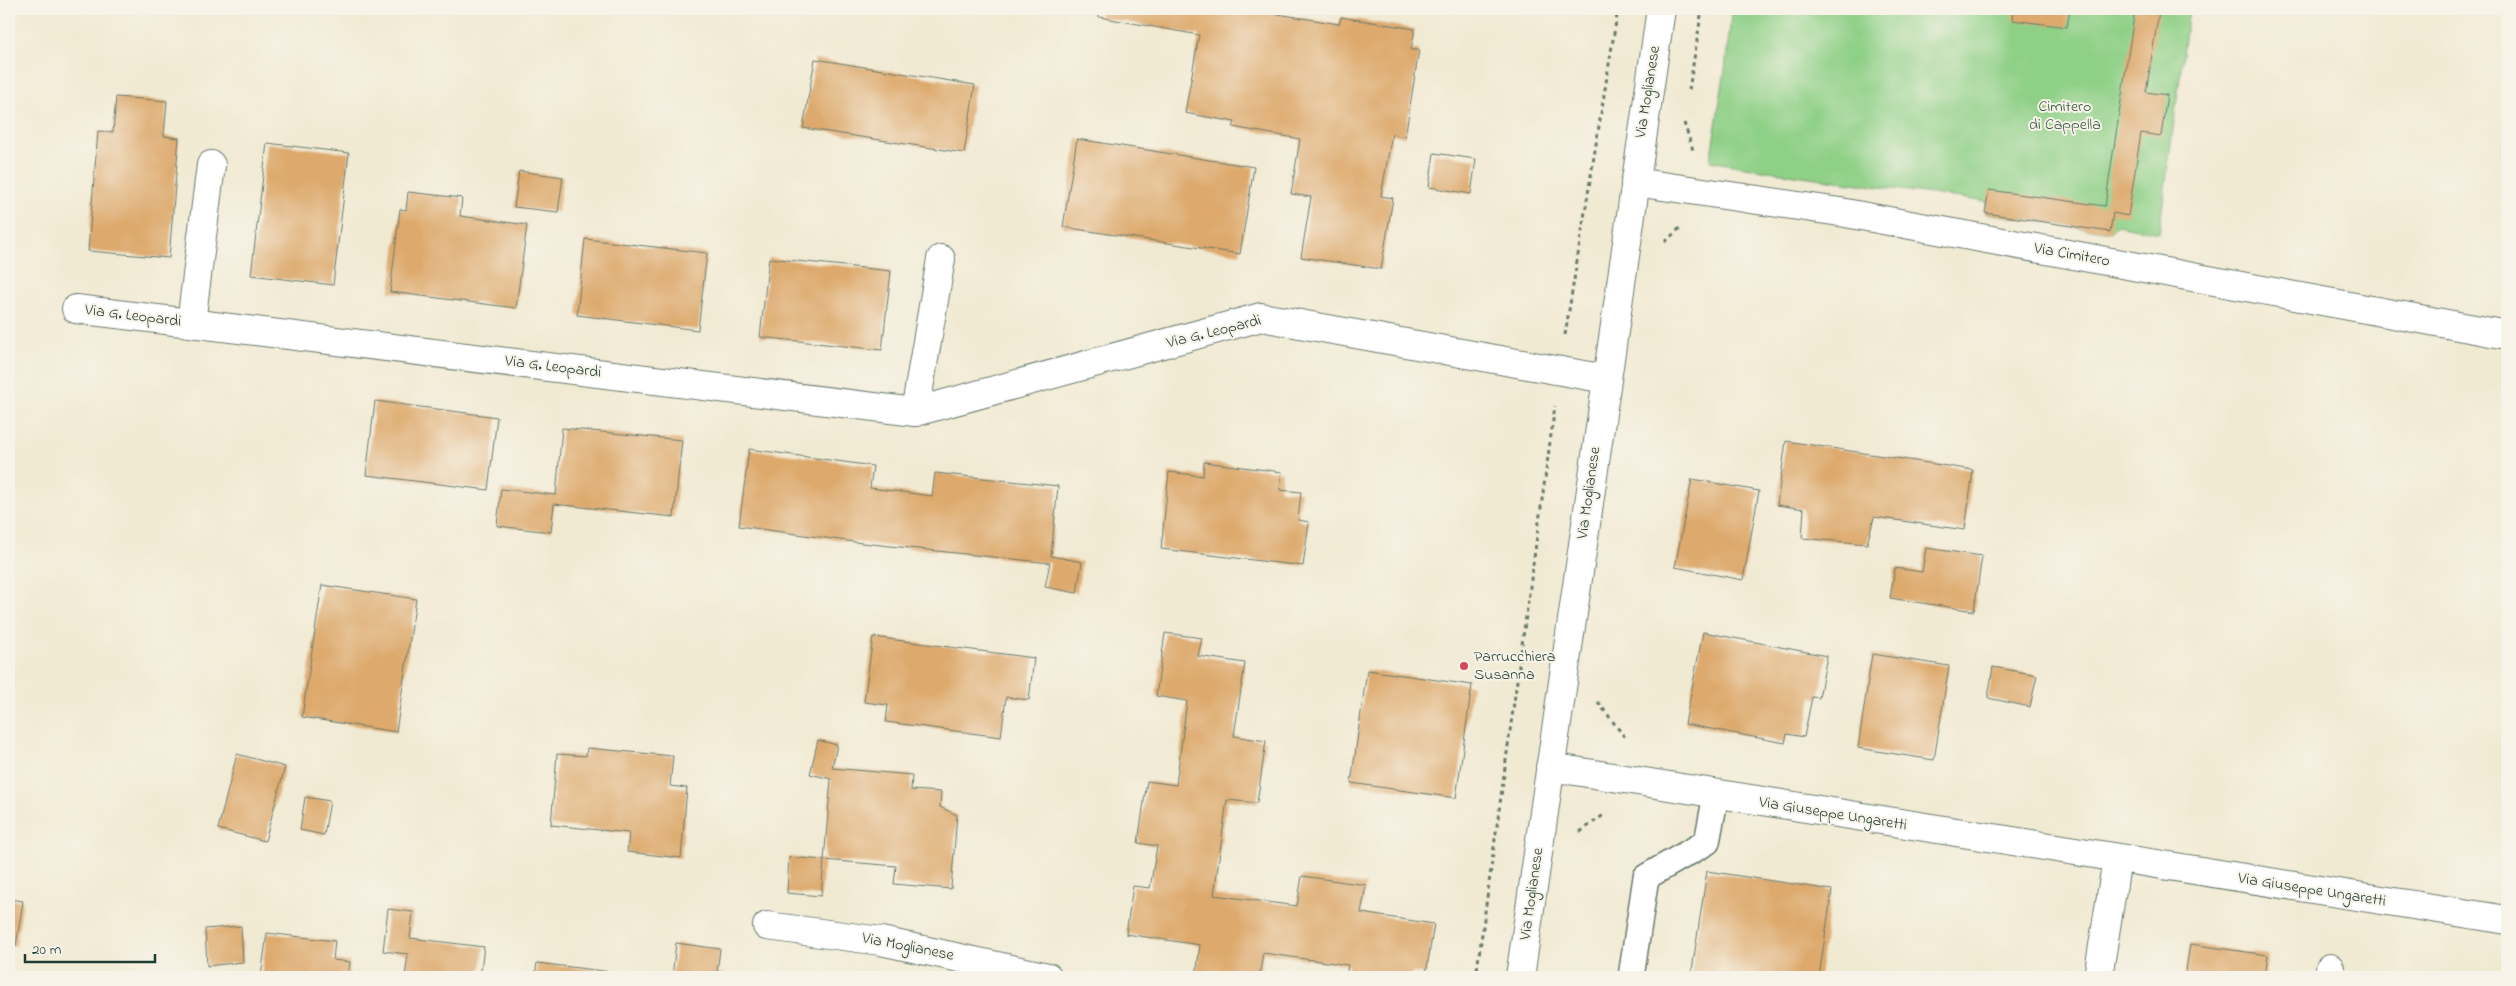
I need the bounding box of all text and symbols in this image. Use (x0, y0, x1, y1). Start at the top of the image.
street label: Via Moglianese (1629, 43, 1667, 141)
park label: Cimitero di Cappella (2029, 95, 2101, 137)
street label: Via Cimitero (2031, 236, 2112, 273)
street label: Via G. Leopardi (83, 298, 183, 334)
street label: Via G. Leopardi (1163, 309, 1264, 356)
street label: Via G. Leopardi (503, 349, 603, 385)
street label: Via Moglianese (1571, 444, 1607, 542)
place label: Parrucchiera Susanna (1474, 645, 1555, 687)
marker: Parrucchiera Susanna (1458, 660, 1470, 672)
street label: Via Giuseppe Ungaretti (1756, 790, 1909, 838)
street label: Via Moglianese (1514, 845, 1550, 943)
street label: Via Giuseppe Ungaretti (2235, 866, 2388, 914)
street label: Via Moglianese (859, 926, 957, 968)
scale bar (25, 931, 155, 963)
text: 20 m (32, 939, 62, 961)

